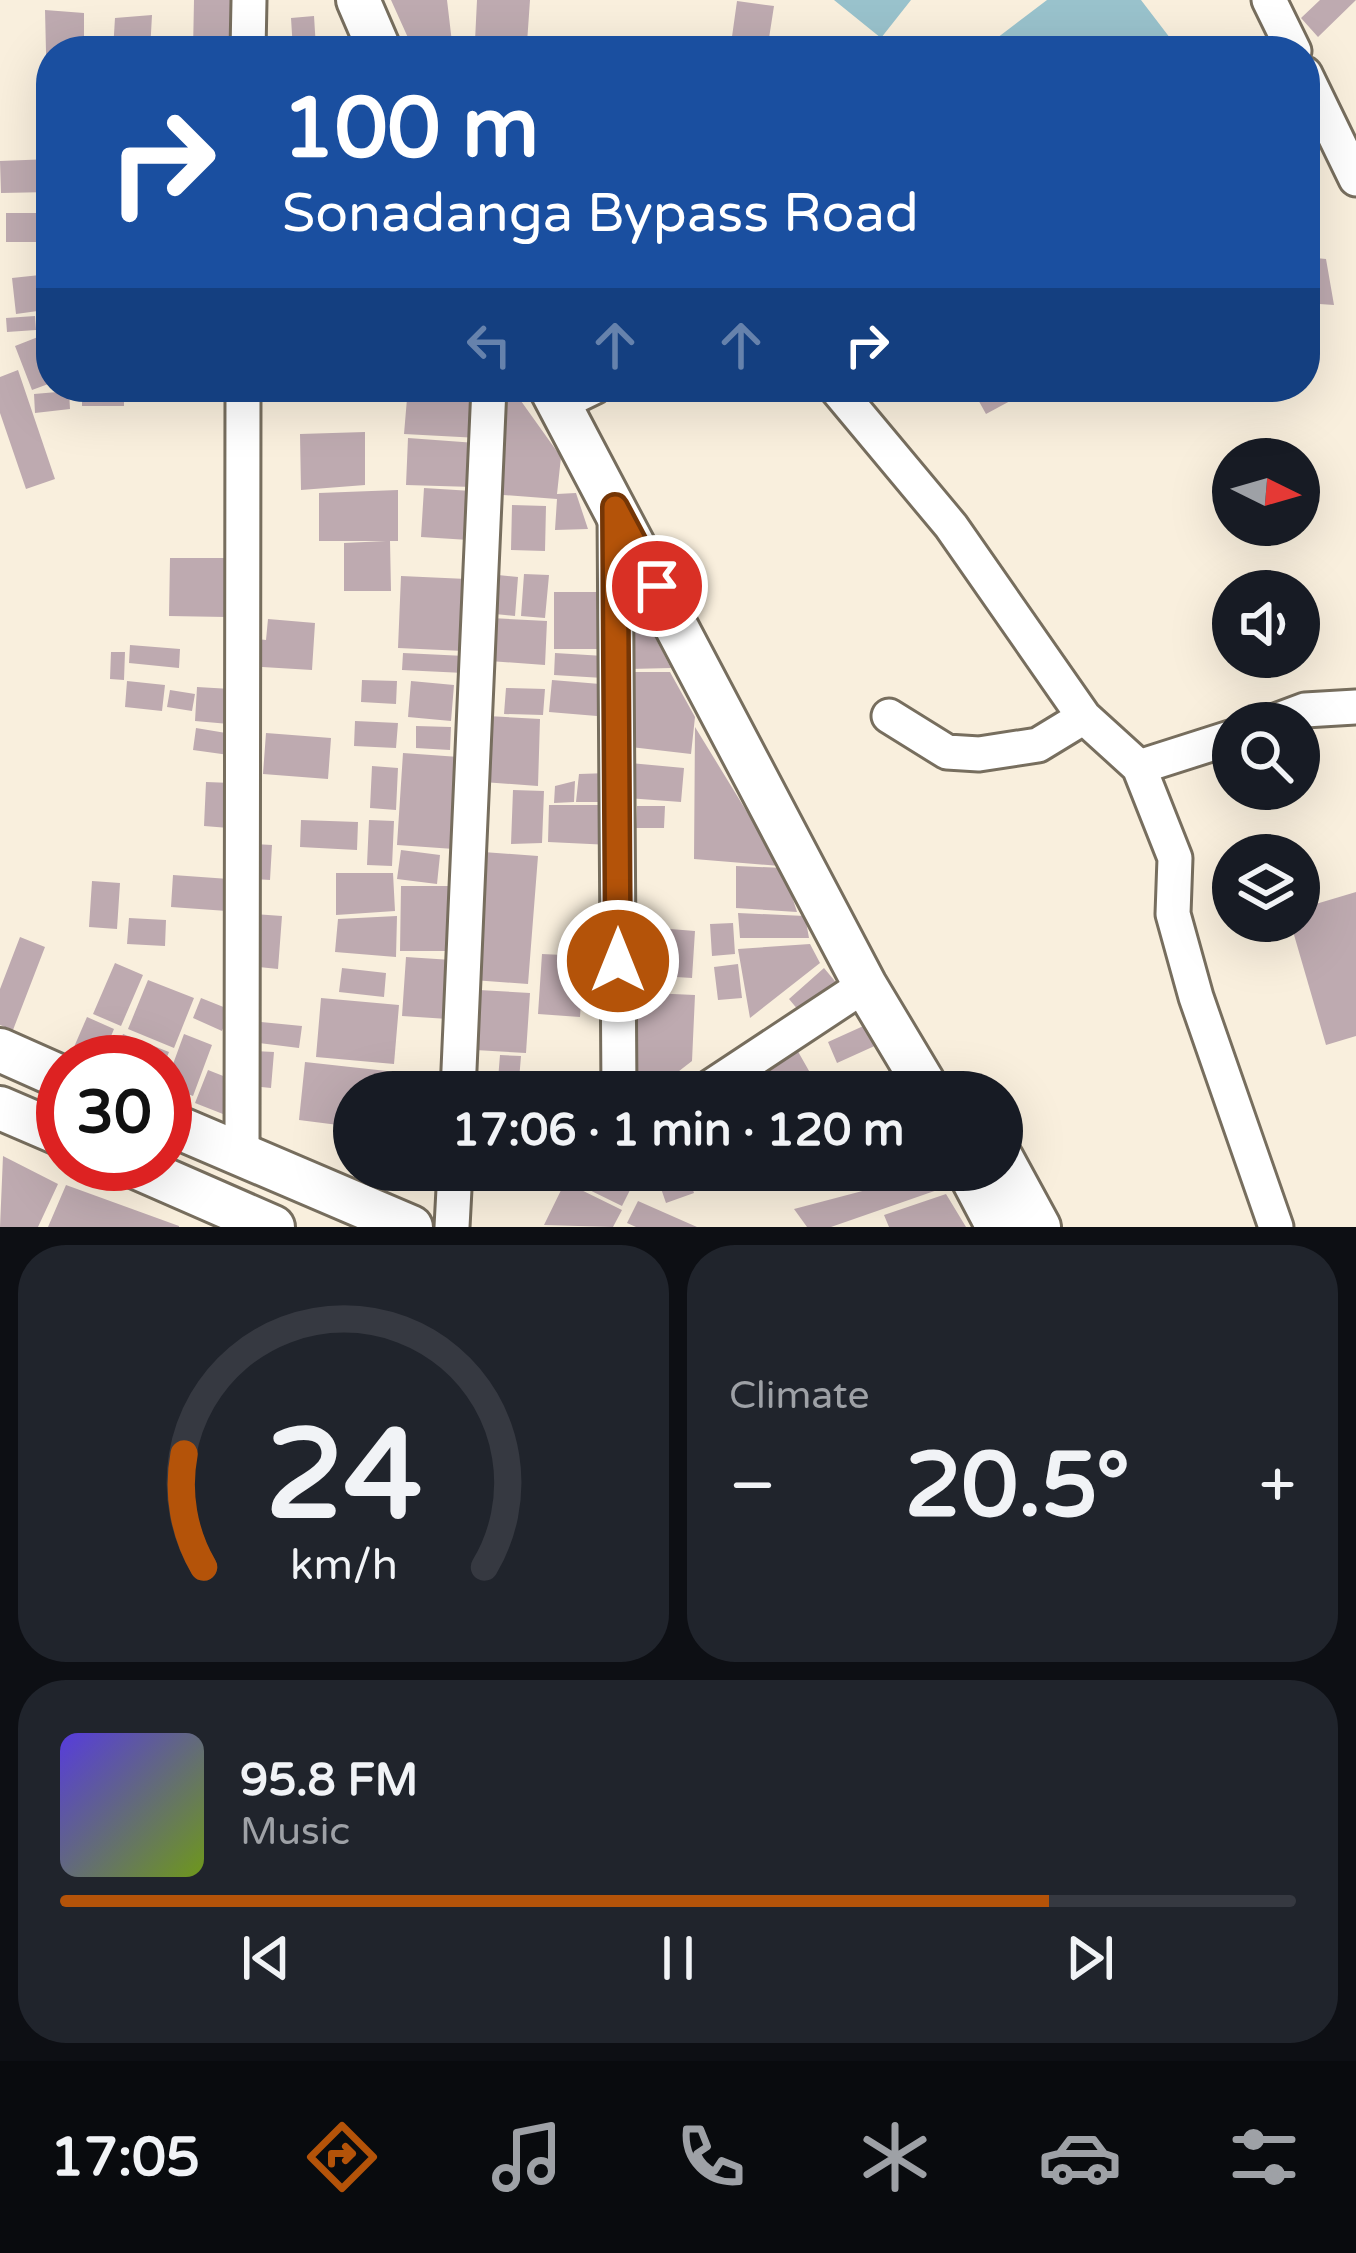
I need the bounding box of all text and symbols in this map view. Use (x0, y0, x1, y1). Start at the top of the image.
text: 100 m (282, 79, 539, 180)
icon: right (84, 84, 240, 240)
text: Sonadanga Bypass Road (282, 181, 919, 246)
icon: left (456, 312, 522, 378)
icon: ahead (582, 312, 648, 378)
icon: ahead (708, 312, 774, 378)
icon: right (834, 312, 900, 378)
north arrow (1212, 438, 1320, 546)
map controls (1212, 438, 1320, 942)
pin (606, 535, 708, 637)
icon: arrive (624, 553, 690, 619)
button: sound (1212, 570, 1320, 678)
button: search (1212, 702, 1320, 810)
button: layers (1212, 834, 1320, 942)
position arrow (555, 898, 681, 1024)
speed limit sign: 30 (36, 1035, 192, 1191)
text: 17:06 · 1 min · 120 m (452, 1104, 904, 1158)
text: Climate (729, 1372, 869, 1419)
text: 24 (265, 1401, 422, 1552)
text: 20.5° (905, 1432, 1130, 1541)
text: − (729, 1446, 776, 1526)
text: + (1259, 1446, 1296, 1526)
text: km/h (290, 1539, 397, 1590)
text: 95.8 FM (240, 1754, 418, 1808)
text: Music (240, 1808, 350, 1855)
icon: previous (233, 1925, 299, 1991)
icon: pause (645, 1925, 711, 1991)
icon: next (1057, 1925, 1123, 1991)
icon: directions (300, 2115, 384, 2199)
icon: music (485, 2115, 569, 2199)
icon: phone (669, 2115, 753, 2199)
icon: climate (853, 2115, 937, 2199)
icon: car (1038, 2115, 1122, 2199)
icon: filters (1222, 2115, 1306, 2199)
text: 17:05 (50, 2125, 200, 2190)

